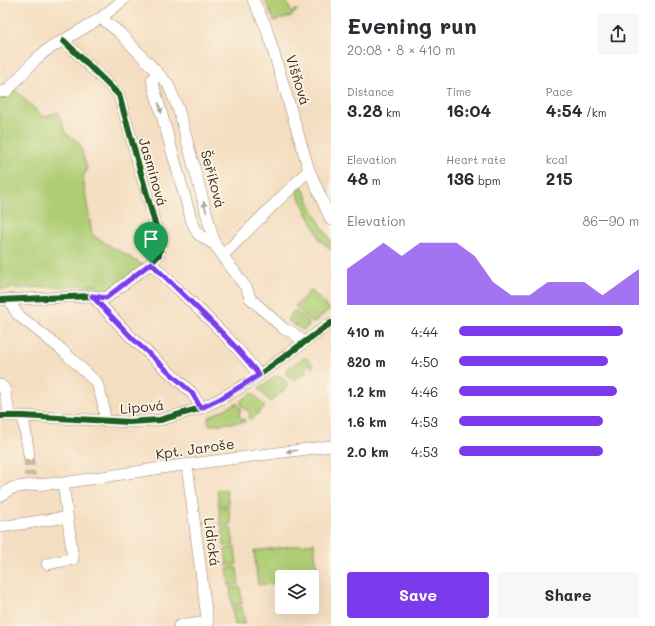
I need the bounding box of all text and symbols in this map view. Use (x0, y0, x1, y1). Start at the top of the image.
text: Evening run (347, 11, 477, 40)
button: share (597, 13, 639, 55)
text: 20:08 · 8 × 410 m (347, 41, 455, 58)
street label: Višňová (282, 52, 315, 107)
text: Distance (347, 84, 394, 99)
text: Time (446, 84, 471, 99)
text: Pace (546, 84, 573, 99)
text: 3.28 (347, 99, 382, 121)
text: 16:04 (446, 99, 491, 121)
text: 4:54 (546, 99, 583, 121)
one-way arrow (157, 102, 163, 114)
text: km (382, 105, 401, 120)
text: /km (583, 105, 606, 120)
street label: Jasmínová (135, 135, 172, 208)
street label: Šeříková (197, 148, 230, 210)
text: Elevation (347, 152, 396, 167)
text: Heart rate (446, 152, 506, 167)
text: kcal (546, 152, 568, 167)
text: 48 (347, 167, 368, 189)
text: 136 (446, 167, 474, 189)
text: 215 (546, 167, 573, 189)
text: m (368, 173, 381, 188)
text: bpm (474, 173, 500, 188)
one-way arrow (202, 201, 208, 213)
text: Elevation (347, 212, 405, 229)
text: 86–90 m (582, 212, 639, 229)
pin (134, 222, 168, 263)
icon: arrive (140, 228, 162, 250)
text: 410 m (347, 323, 384, 340)
text: 4:44 (411, 323, 438, 340)
text: 820 m (347, 353, 386, 370)
text: 4:50 (411, 353, 438, 370)
text: 1.2 km (347, 383, 386, 400)
text: 4:46 (411, 383, 438, 400)
street label: Lipová (119, 395, 165, 418)
text: 1.6 km (347, 413, 387, 430)
text: 4:53 (411, 413, 438, 430)
street label: Kpt. Jaroše (154, 434, 236, 463)
text: 2.0 km (347, 443, 389, 460)
text: 4:53 (411, 443, 438, 460)
one-way arrow (286, 448, 298, 455)
street label: Lidická (200, 516, 225, 568)
map controls (275, 570, 319, 614)
button: layers (275, 570, 319, 614)
button: Save (347, 572, 489, 618)
button: Share (497, 572, 639, 618)

